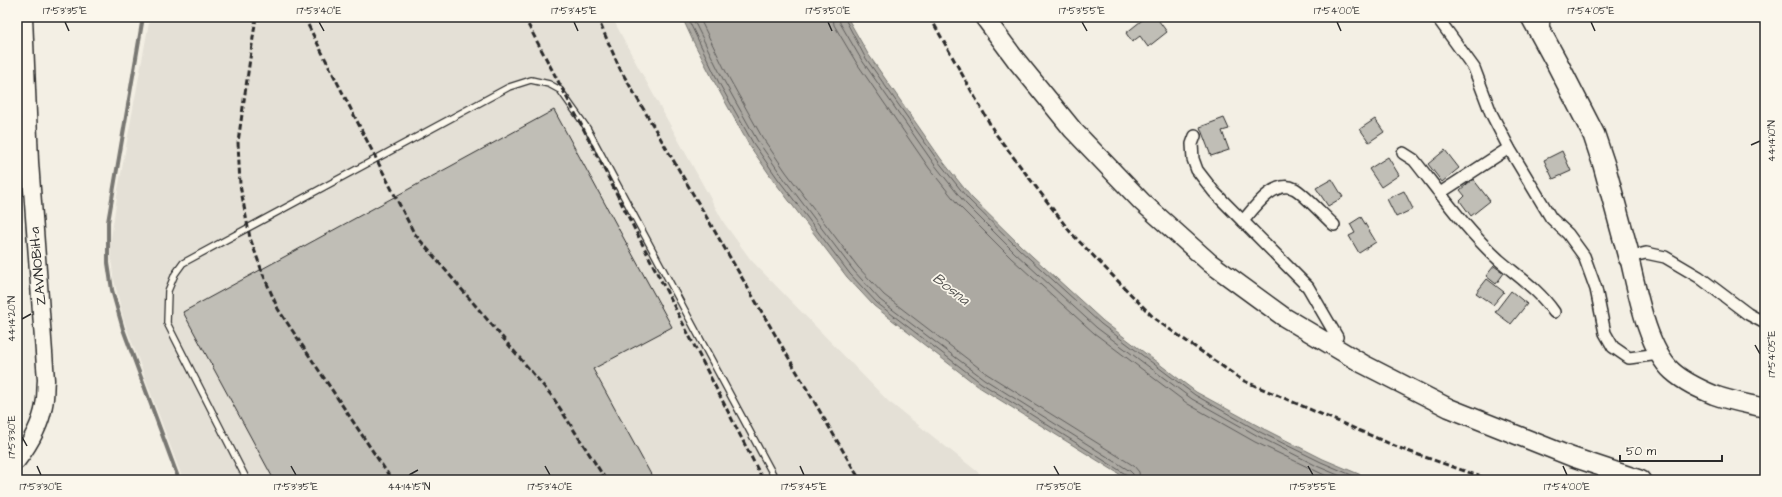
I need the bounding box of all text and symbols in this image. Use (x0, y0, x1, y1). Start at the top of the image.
text: 17°53'35"E (43, 4, 87, 18)
text: 17°53'40"E (297, 4, 341, 18)
text: 17°53'45"E (551, 4, 597, 18)
text: 17°53'50"E (805, 4, 851, 18)
text: 17°53'55"E (1059, 4, 1105, 18)
text: 17°54'00"E (1314, 4, 1360, 18)
text: 17°54'05"E (1568, 4, 1614, 18)
text: 44°14'10"N (1765, 120, 1779, 162)
street label: ZAVNOBiH-a (25, 226, 51, 306)
water label: Bosna (928, 268, 975, 311)
text: 44°14'20"N (5, 296, 19, 342)
text: 17°54'05"E (1765, 331, 1779, 377)
text: 17°53'30"E (5, 415, 19, 459)
scale bar (1620, 437, 1722, 463)
text: 50 m (1626, 443, 1657, 460)
text: 17°53'30"E (19, 480, 63, 494)
text: 17°53'35"E (274, 480, 318, 494)
text: 44°14'15"N (388, 480, 430, 494)
text: 17°53'40"E (528, 480, 572, 494)
text: 17°53'45"E (781, 480, 827, 494)
text: 17°53'50"E (1036, 480, 1082, 494)
text: 17°53'55"E (1290, 480, 1336, 494)
text: 17°54'00"E (1544, 480, 1590, 494)

